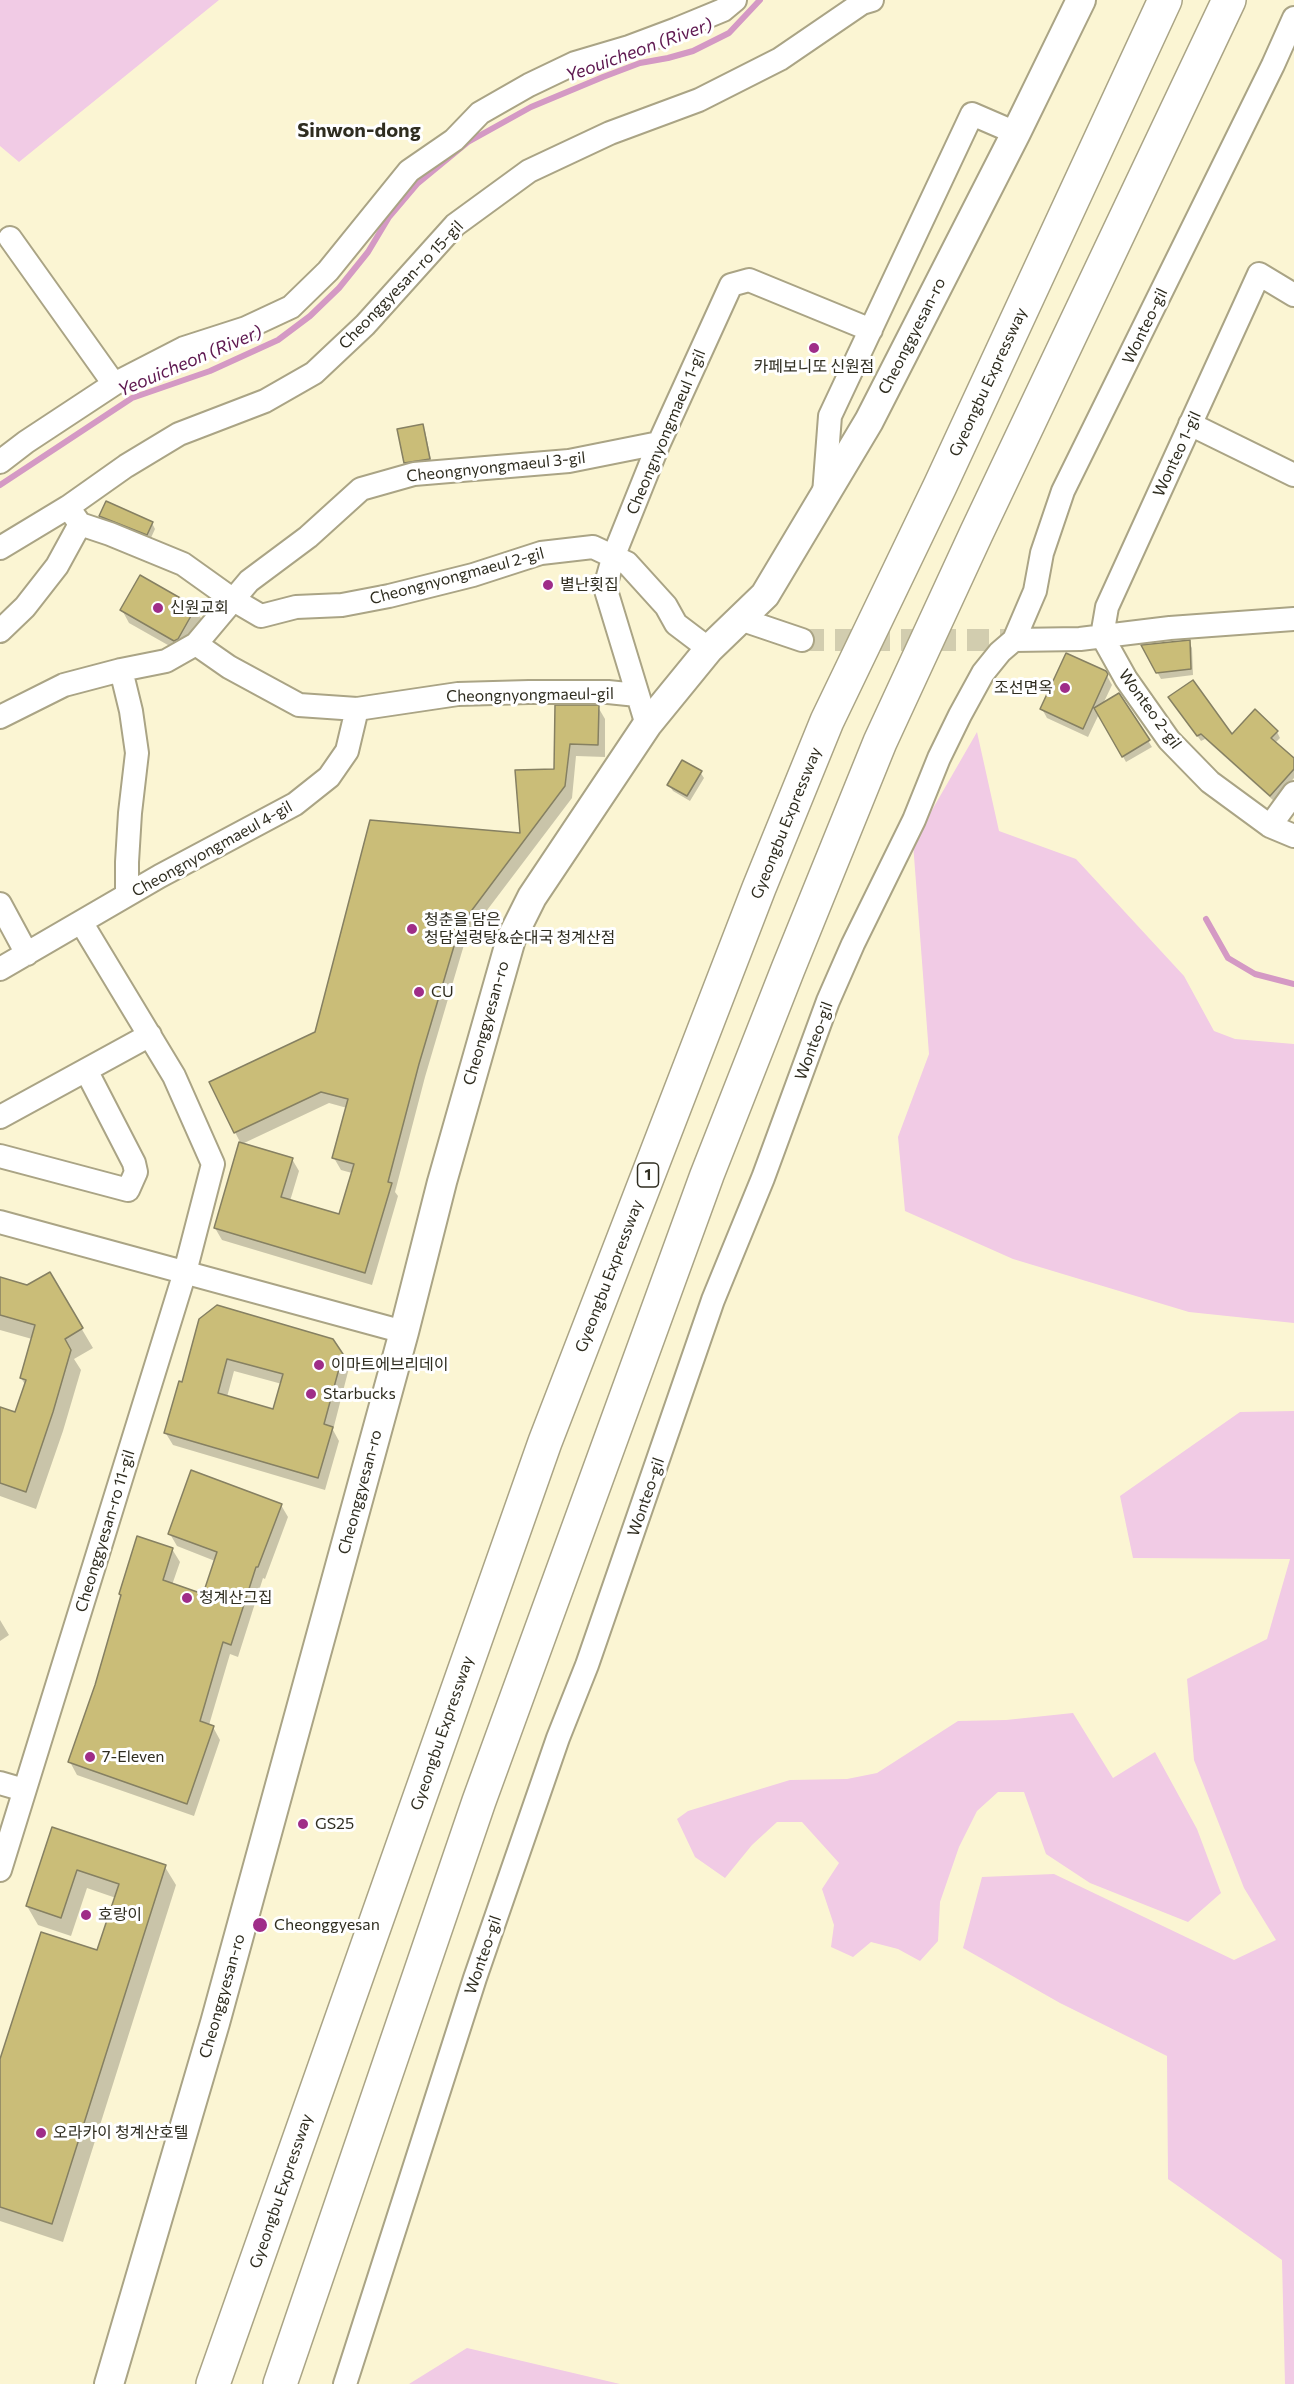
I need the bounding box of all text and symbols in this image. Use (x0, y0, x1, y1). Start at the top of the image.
water label: Yeouicheon (River) (563, 13, 715, 87)
district label: Sinwon-dong (297, 118, 421, 142)
street label: Cheonggyesan-ro 15-gil (335, 217, 467, 353)
street label: Cheonggyesan-ro (874, 274, 950, 398)
street label: Wonteo-gil (1118, 285, 1172, 367)
street label: Gyeongbu Expressway (945, 304, 1031, 460)
water label: Yeouicheon (River) (115, 321, 265, 401)
marker: 카페보니또 신원점 (807, 341, 821, 355)
street label: Cheongnyongmaeul 1-gil (622, 346, 710, 518)
place label: 카페보니또 신원점 (754, 357, 874, 377)
street label: Wonteo 1-gil (1149, 408, 1205, 500)
street label: Cheongnyongmaeul 3-gil (406, 448, 586, 486)
street label: Cheongnyongmaeul 2-gil (368, 543, 546, 609)
place label: 별난횟집 (560, 575, 619, 595)
marker: 별난횟집 (541, 578, 555, 592)
place label: 신원교회 (170, 598, 229, 618)
marker: 신원교회 (151, 601, 165, 615)
street label: Wonteo 2-gil (1115, 665, 1185, 753)
place label: 조선면옥 (994, 678, 1053, 698)
marker: 조선면옥 (1058, 681, 1072, 695)
street label: Cheongnyongmaeul-gil (446, 684, 614, 706)
street label: Gyeongbu Expressway (747, 744, 825, 902)
street label: Cheongnyongmaeul 4-gil (128, 797, 296, 901)
place label: 청춘을 담은 청담설렁탕&순대국 청계산점 (424, 910, 615, 948)
marker: 청춘을 담은 청담설렁탕&순대국 청계산점 (405, 922, 419, 936)
street label: Cheonggyesan-ro (459, 959, 513, 1087)
place label: CU (431, 982, 454, 1002)
marker: CU (412, 985, 426, 999)
street label: Wonteo-gil (791, 999, 837, 1083)
road number: 1 (638, 1163, 658, 1187)
street label: Gyeongbu Expressway (571, 1197, 647, 1355)
place label: 이마트에브리데이 (331, 1355, 449, 1375)
marker: 이마트에브리데이 (312, 1358, 326, 1372)
place label: Starbucks (323, 1384, 396, 1404)
marker: Starbucks (304, 1387, 318, 1401)
street label: Cheonggyesan-ro (334, 1428, 386, 1556)
street label: Cheonggyesan-ro 11-gil (71, 1448, 139, 1614)
street label: Wonteo-gil (624, 1455, 668, 1539)
place label: 청계산그집 (199, 1588, 273, 1608)
marker: 청계산그집 (180, 1591, 194, 1605)
street label: Gyeongbu Expressway (407, 1653, 477, 1813)
place label: 7-Eleven (102, 1747, 165, 1767)
marker: 7-Eleven (83, 1750, 97, 1764)
place label: GS25 (315, 1814, 354, 1834)
marker: GS25 (296, 1817, 310, 1831)
place label: 호랑이 (98, 1905, 142, 1925)
marker: 호랑이 (79, 1908, 93, 1922)
street label: Wonteo-gil (461, 1913, 505, 1997)
place label: Cheonggyesan (274, 1915, 380, 1935)
marker: Cheonggyesan (251, 1916, 269, 1934)
street label: Cheonggyesan-ro (195, 1932, 249, 2060)
street label: Gyeongbu Expressway (246, 2111, 316, 2271)
place label: 오라카이 청계산호텔 (53, 2123, 189, 2143)
marker: 오라카이 청계산호텔 (34, 2126, 48, 2140)

